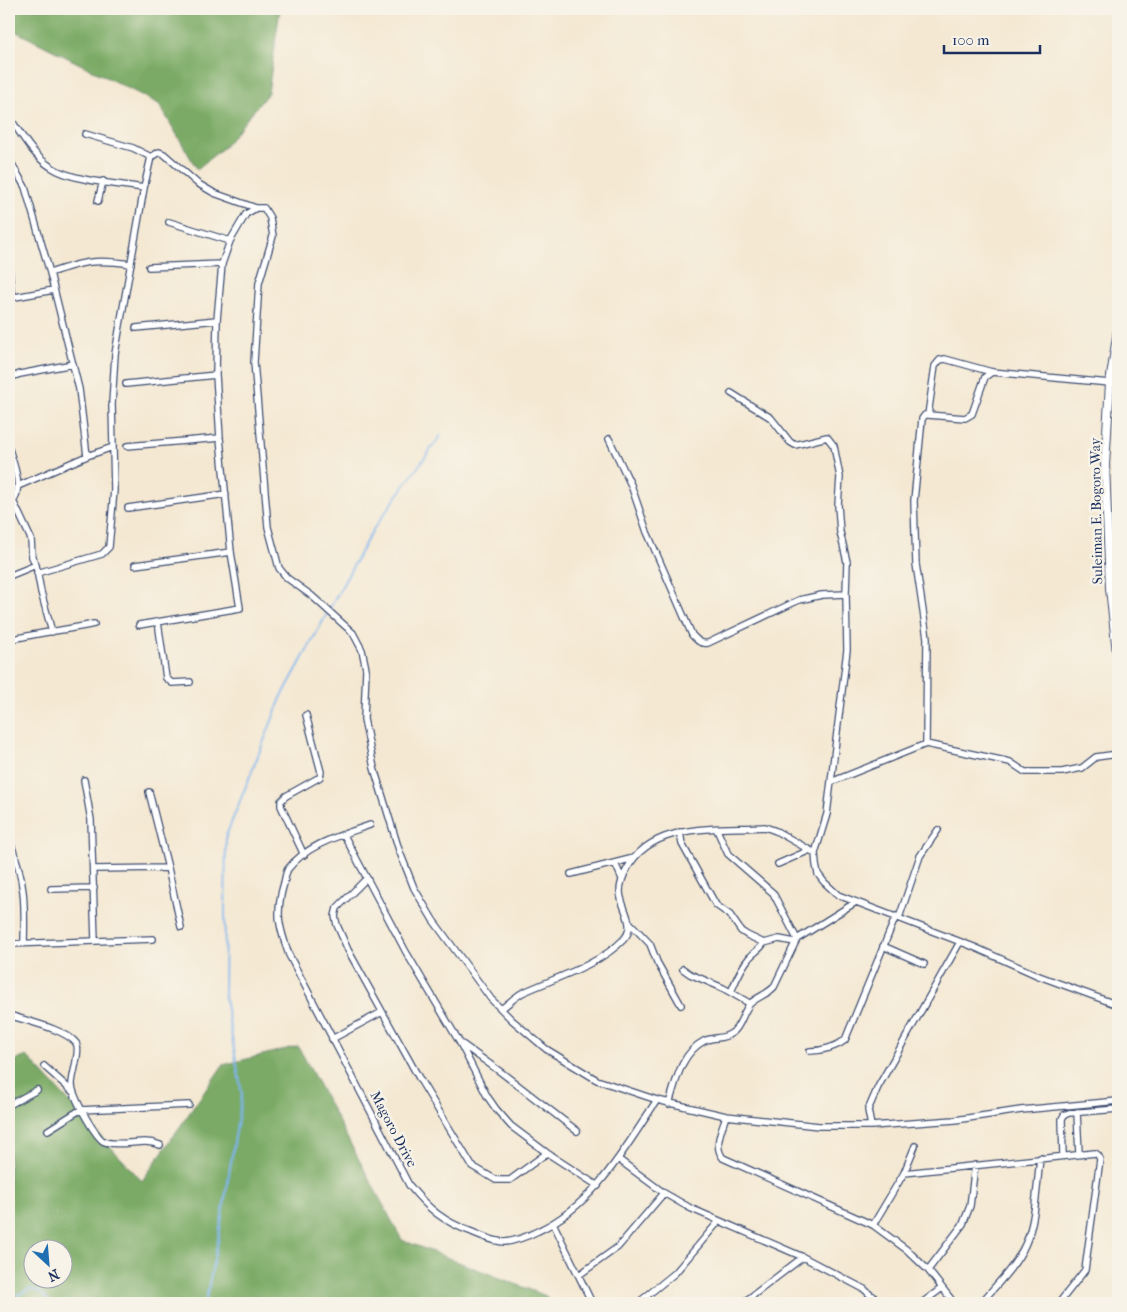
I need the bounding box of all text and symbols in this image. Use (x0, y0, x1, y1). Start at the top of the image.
scale bar (944, 22, 1041, 54)
text: 100 m (952, 31, 990, 49)
street label: Suleiman E. Bogoro Way (1087, 437, 1106, 584)
street label: Magoro Drive (366, 1088, 421, 1170)
north arrow (22, 1240, 72, 1290)
text: N (45, 1265, 62, 1285)

